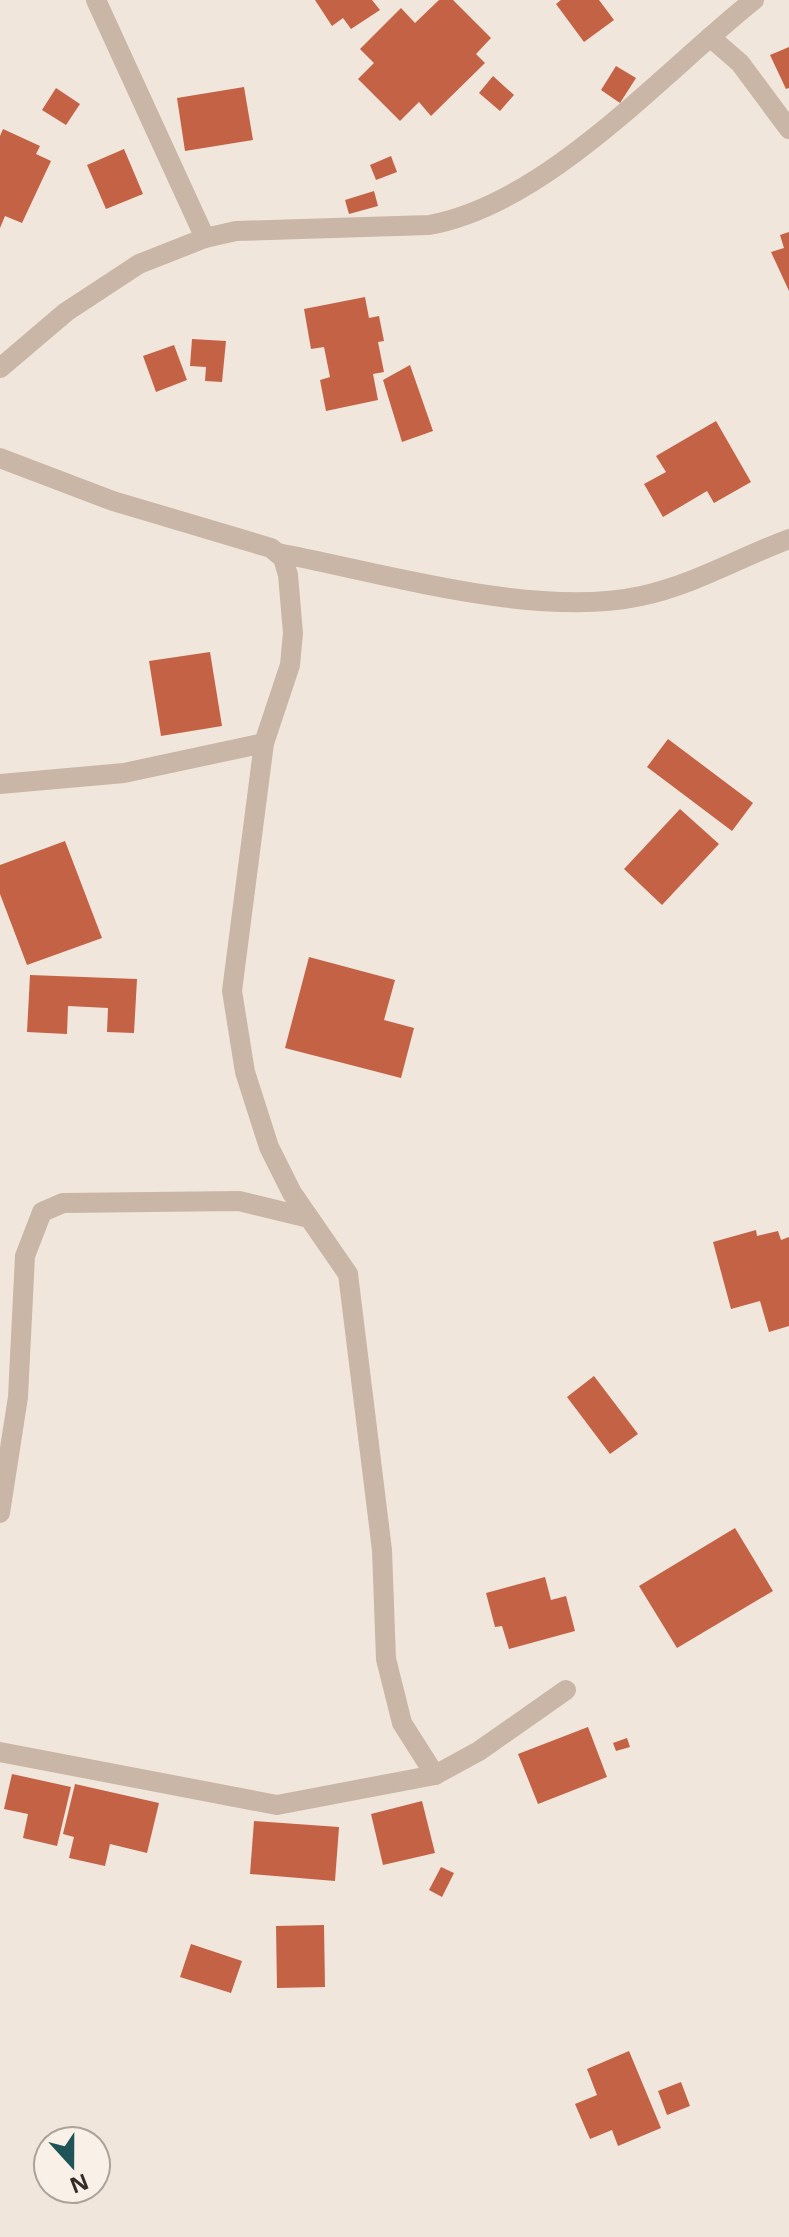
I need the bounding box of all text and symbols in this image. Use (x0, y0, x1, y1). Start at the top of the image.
north arrow (32, 2125, 112, 2205)
text: N (66, 2167, 93, 2202)

